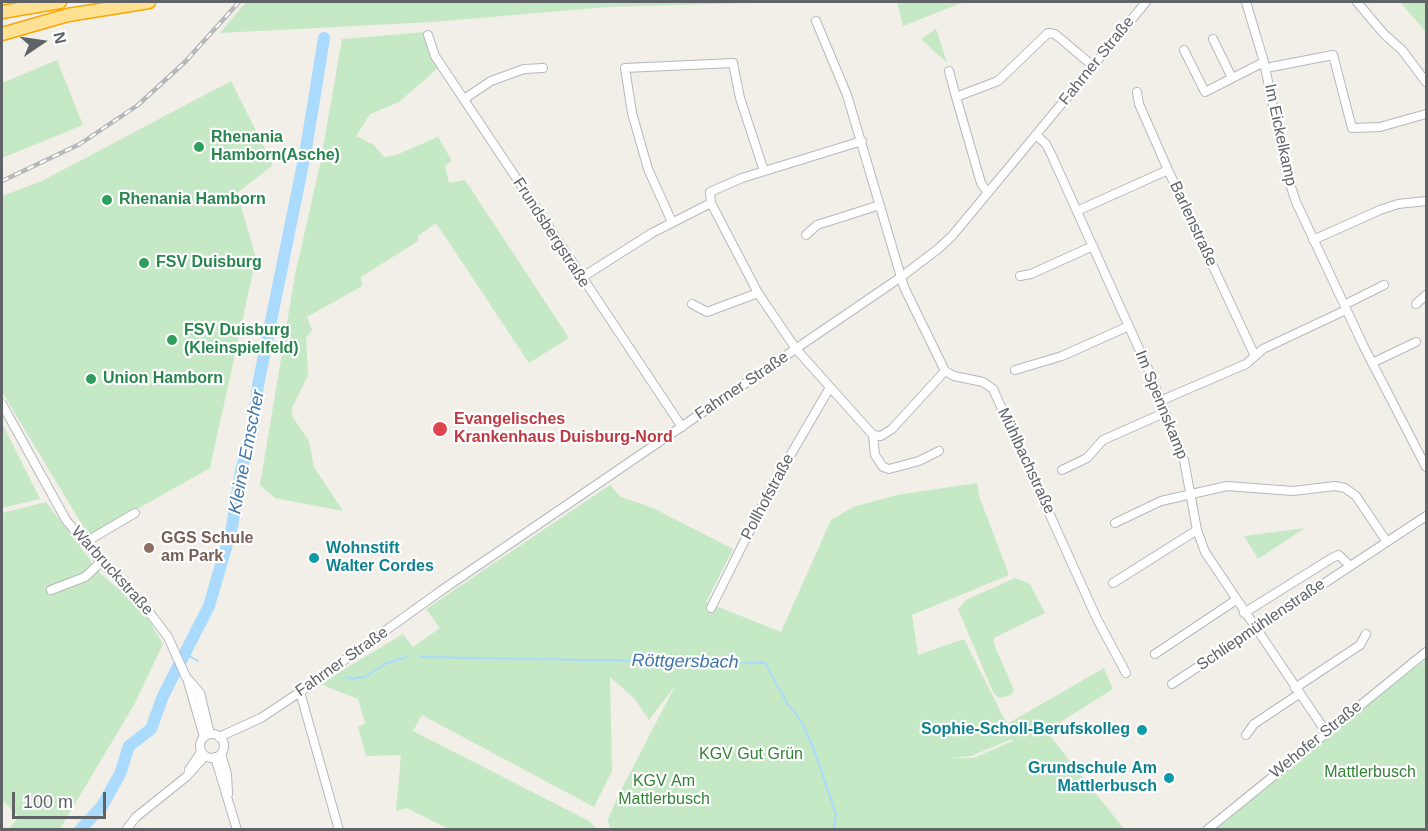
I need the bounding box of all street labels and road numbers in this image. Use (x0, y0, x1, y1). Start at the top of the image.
street label: Fahrner Straße (1055, 13, 1139, 109)
street label: Im Eickelkamp (1260, 82, 1300, 188)
street label: Frundsbergstraße (508, 174, 594, 292)
street label: Barlenstraße (1165, 178, 1221, 270)
street label: Fahrner Straße (692, 348, 792, 424)
street label: Im Spennskamp (1130, 348, 1192, 462)
street label: Mühlbachstraße (993, 405, 1059, 517)
street label: Pollhofstraße (737, 451, 799, 543)
street label: Warbruckstraße (67, 523, 157, 619)
street label: Schliepmühlenstraße (1193, 575, 1329, 675)
street label: Fahrner Straße (292, 623, 392, 701)
street label: Wehofer Straße (1266, 697, 1366, 783)

